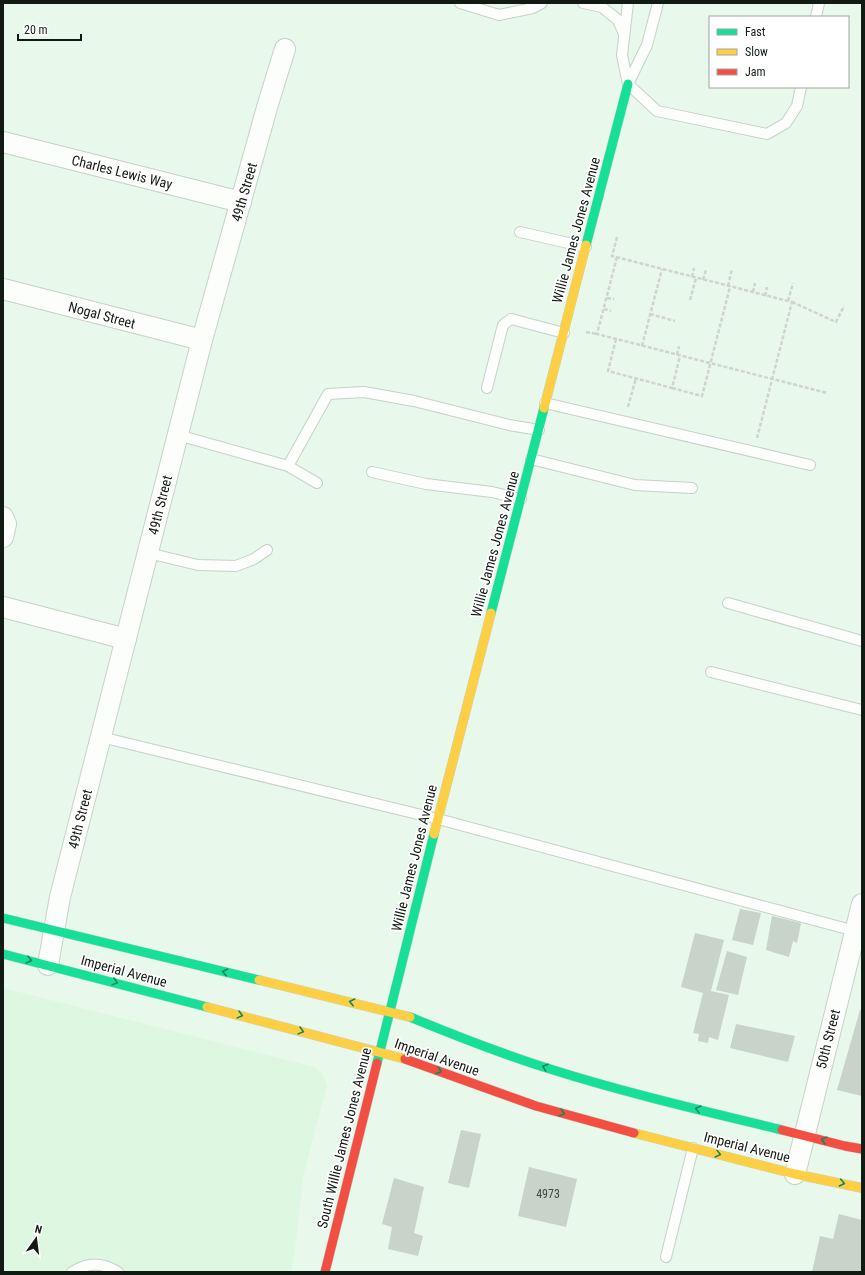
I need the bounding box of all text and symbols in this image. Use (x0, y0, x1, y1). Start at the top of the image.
scale bar (18, 16, 81, 42)
legend (709, 16, 849, 88)
text: 20 m (24, 23, 48, 37)
text: Fast (745, 25, 766, 39)
text: Slow (745, 45, 768, 59)
text: Jam (745, 65, 766, 79)
street label: Charles Lewis Way (70, 152, 174, 192)
street label: Willie James Jones Avenue (549, 155, 603, 305)
street label: 49th Street (228, 161, 260, 223)
street label: Nogal Street (67, 298, 137, 332)
street label: Willie James Jones Avenue (468, 469, 522, 619)
street label: 49th Street (145, 474, 175, 536)
street label: Willie James Jones Avenue (388, 783, 440, 933)
street label: 49th Street (65, 788, 95, 850)
street label: Imperial Avenue (79, 952, 169, 990)
one-way arrow (26, 956, 32, 964)
one-way arrow (222, 968, 229, 977)
one-way arrow (111, 978, 118, 986)
one-way arrow (349, 999, 355, 1007)
street label: 50th Street (813, 1008, 843, 1070)
one-way arrow (237, 1011, 243, 1019)
one-way arrow (298, 1027, 304, 1035)
street label: Imperial Avenue (393, 1035, 482, 1079)
street label: South Willie James Jones Avenue (314, 1046, 374, 1230)
one-way arrow (542, 1064, 549, 1072)
one-way arrow (435, 1066, 442, 1075)
one-way arrow (695, 1105, 702, 1114)
one-way arrow (558, 1108, 565, 1117)
street label: Imperial Avenue (702, 1129, 792, 1166)
one-way arrow (821, 1136, 828, 1145)
one-way arrow (714, 1150, 721, 1158)
one-way arrow (839, 1179, 846, 1187)
house number: 4973 (536, 1187, 560, 1201)
north arrow (16, 1219, 56, 1259)
text: N (33, 1223, 43, 1237)

